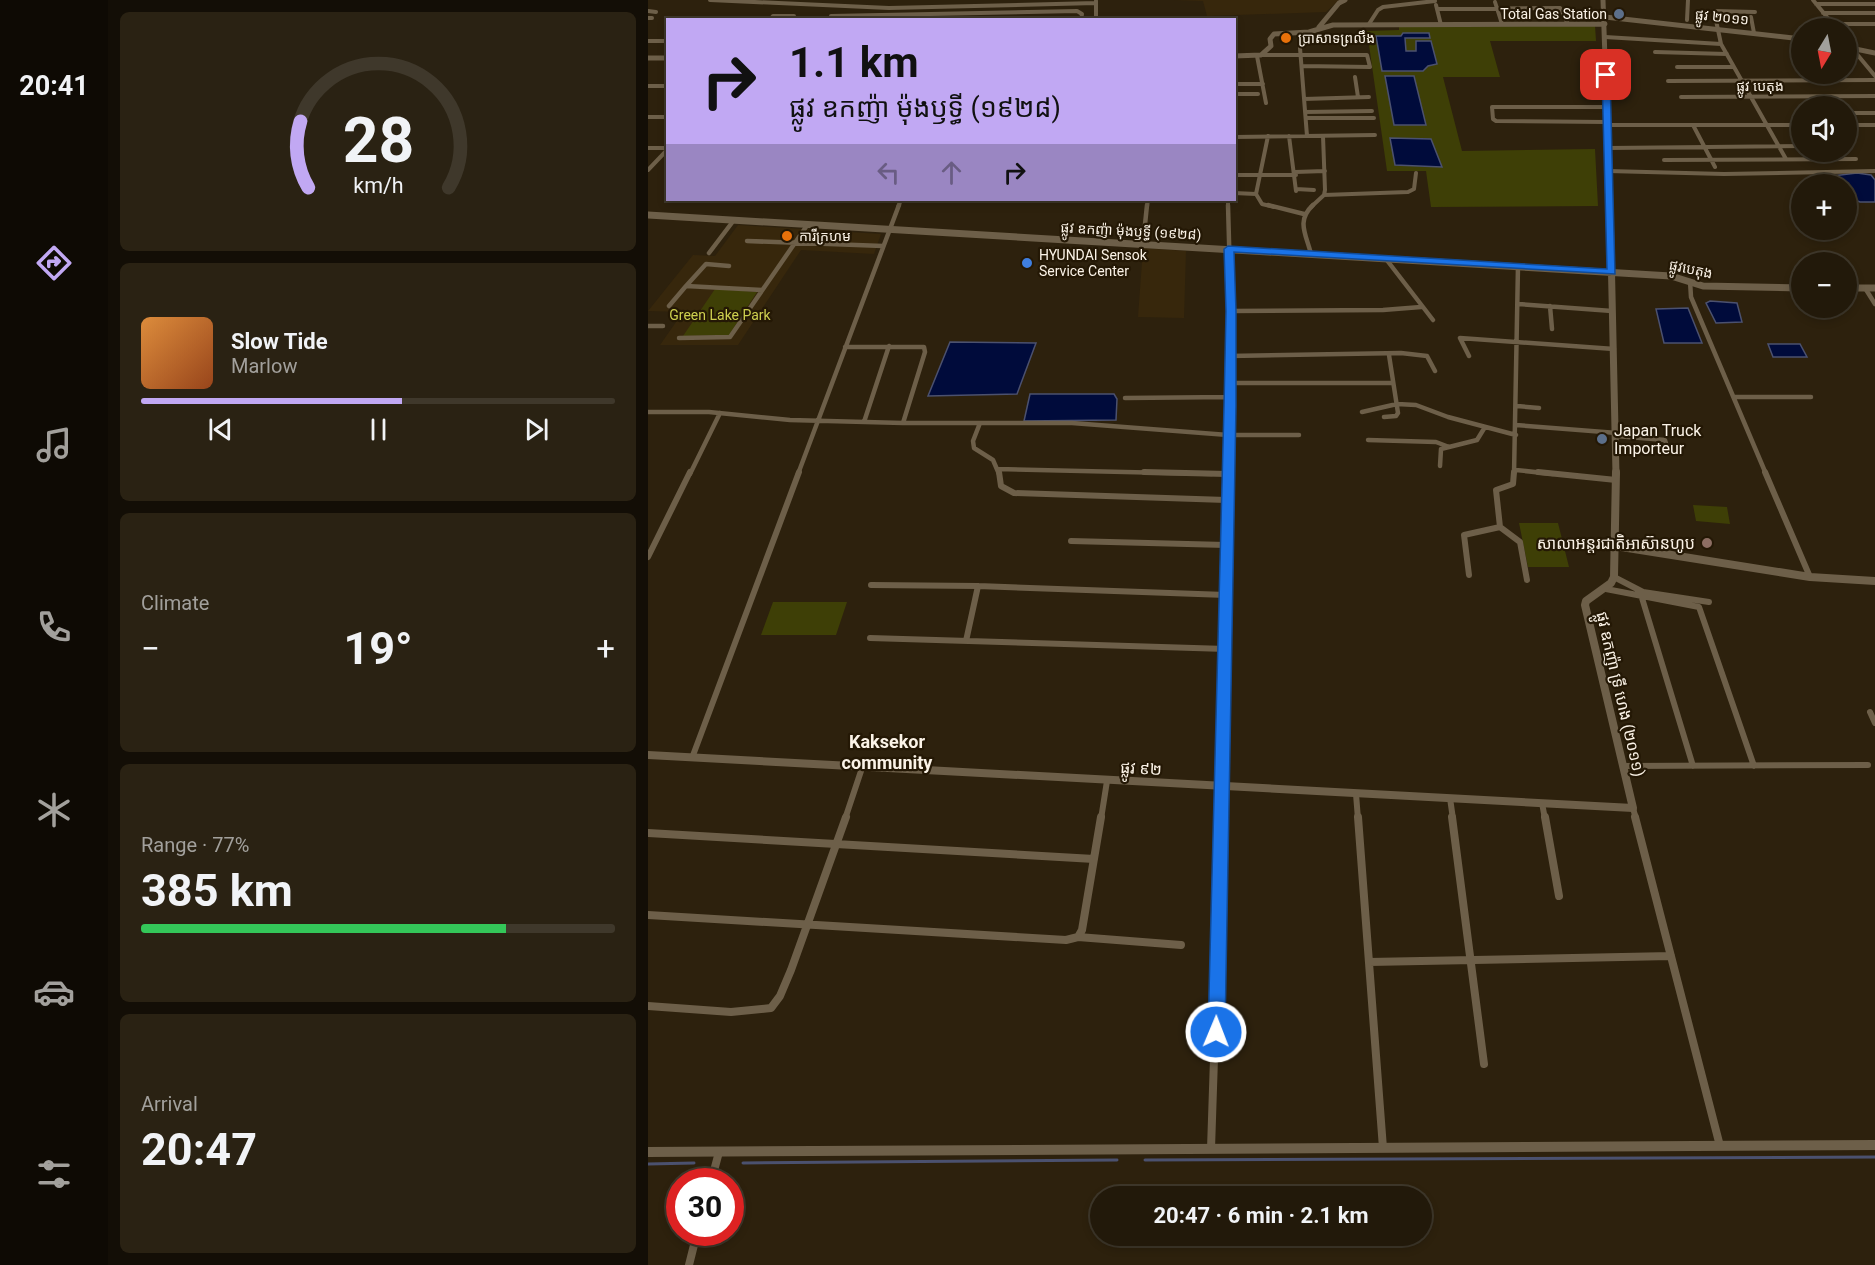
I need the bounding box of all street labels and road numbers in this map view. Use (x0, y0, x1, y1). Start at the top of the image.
street label: ផ្លូវ ២០១១ (1694, 6, 1750, 32)
street label: ផ្លូវ បេតុង (1736, 78, 1784, 98)
street label: ផ្លូវ ឧកញ៉ា ម៉ុងឫទ្ធី (១៩២៨) (1060, 219, 1202, 247)
street label: ផ្លូវបេតុង (1667, 257, 1714, 285)
street label: ផ្លូវ ឧកញ៉ា ទ្រី ហេង (២០១១) (1588, 610, 1649, 780)
street label: ផ្លូវ ៩២ (1119, 758, 1162, 784)

